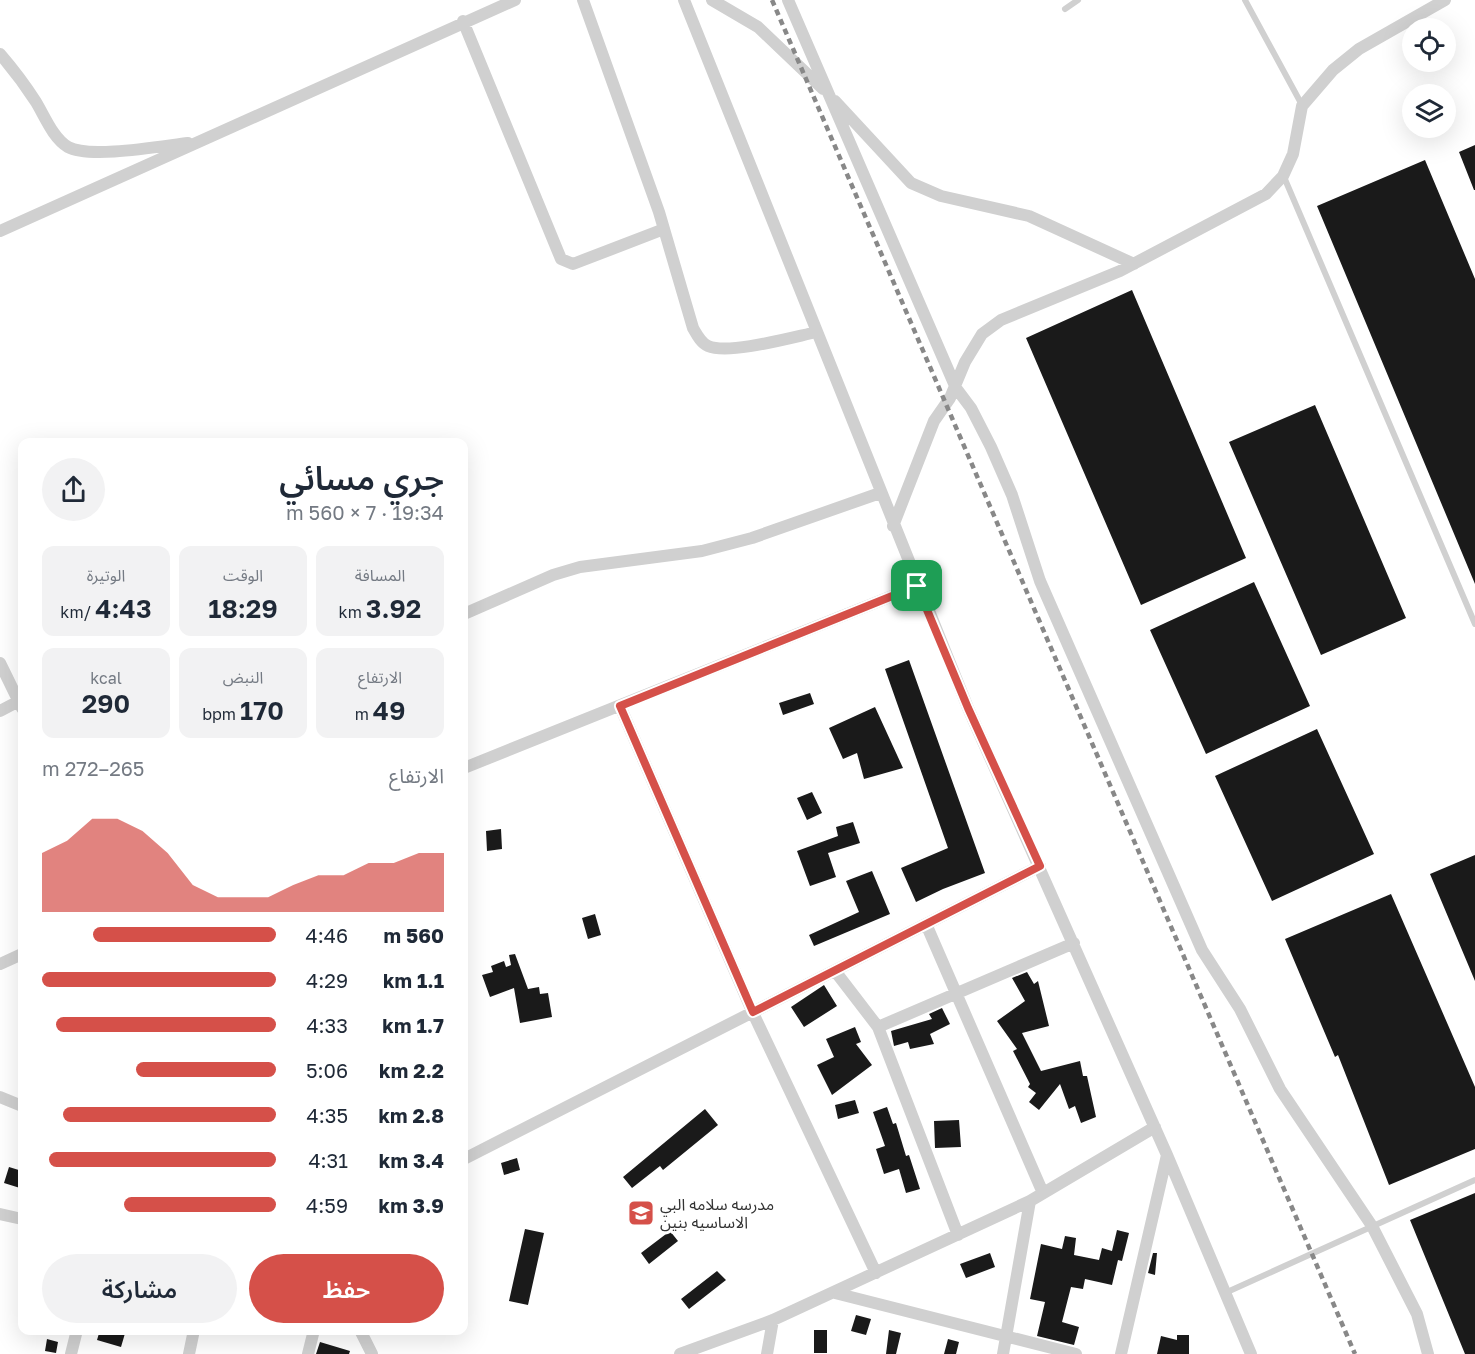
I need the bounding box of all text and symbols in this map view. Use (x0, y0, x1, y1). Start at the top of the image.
map controls (1402, 18, 1456, 138)
button: locate (1402, 18, 1456, 72)
button: layers (1402, 84, 1456, 138)
button: share (42, 458, 105, 521)
text: جري مسائي (279, 458, 444, 497)
text: 19:34 · 7 × 560 m (286, 500, 444, 524)
pin (891, 560, 942, 611)
text: الوتيرة (87, 565, 125, 585)
text: الوقت (223, 565, 263, 585)
text: المسافة (355, 565, 405, 585)
icon: arrive (900, 569, 933, 602)
text: 4:43 (95, 593, 152, 624)
text: 18:29 (208, 593, 278, 624)
text: 3.92 (366, 593, 421, 624)
text: /km (60, 602, 95, 622)
text: km (339, 602, 366, 622)
text: النبض (223, 667, 263, 687)
text: الارتفاع (358, 667, 402, 687)
text: kcal (90, 668, 122, 688)
text: 290 (82, 688, 130, 719)
text: 170 (240, 695, 284, 726)
text: 49 (373, 695, 405, 726)
text: bpm (202, 704, 240, 724)
text: m (355, 704, 373, 724)
text: 265–272 m (42, 756, 144, 780)
text: الارتفاع (389, 763, 444, 787)
text: 4:46 (306, 923, 348, 947)
text: 560 m (384, 923, 444, 947)
text: 4:29 (306, 968, 348, 992)
text: 1.1 km (383, 968, 444, 992)
text: 4:33 (306, 1013, 348, 1037)
text: 1.7 km (382, 1013, 444, 1037)
text: 5:06 (306, 1058, 348, 1082)
text: 2.2 km (379, 1058, 444, 1082)
text: 4:35 (307, 1103, 348, 1127)
text: 2.8 km (378, 1103, 444, 1127)
text: 4:31 (308, 1148, 348, 1172)
text: 3.4 km (379, 1148, 444, 1172)
text: 4:59 (306, 1193, 348, 1217)
text: 3.9 km (379, 1193, 444, 1217)
place label: مدرسه سلامه البي الاساسيه بنين (660, 1194, 774, 1232)
school or university icon: مدرسه سلامه البي الاساسيه بنين (626, 1198, 656, 1228)
button: مشاركة (42, 1254, 237, 1323)
button: حفظ (249, 1254, 444, 1323)

